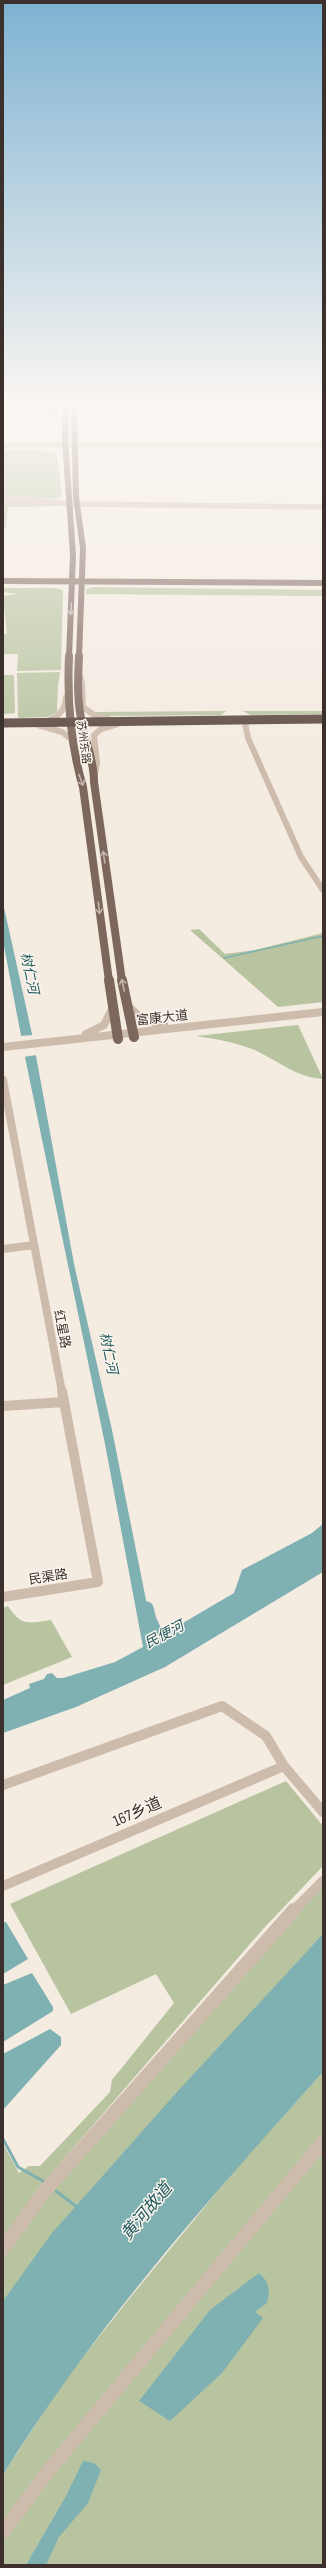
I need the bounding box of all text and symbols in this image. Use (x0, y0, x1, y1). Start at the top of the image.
one-way arrow (67, 602, 75, 615)
street label: 苏州东路 (74, 719, 93, 765)
one-way arrow (77, 773, 85, 785)
one-way arrow (100, 851, 108, 864)
one-way arrow (95, 901, 102, 914)
water label: 树仁河 (17, 951, 43, 998)
one-way arrow (119, 979, 127, 992)
street label: 富康大道 (135, 1007, 189, 1029)
street label: 红星路 (50, 1309, 74, 1350)
water label: 树仁河 (96, 1331, 122, 1378)
street label: 民渠路 (28, 1566, 69, 1588)
water label: 民便河 (142, 1616, 189, 1652)
street label: 167乡道 (110, 1794, 165, 1831)
water label: 黄河故道 (117, 2177, 178, 2244)

